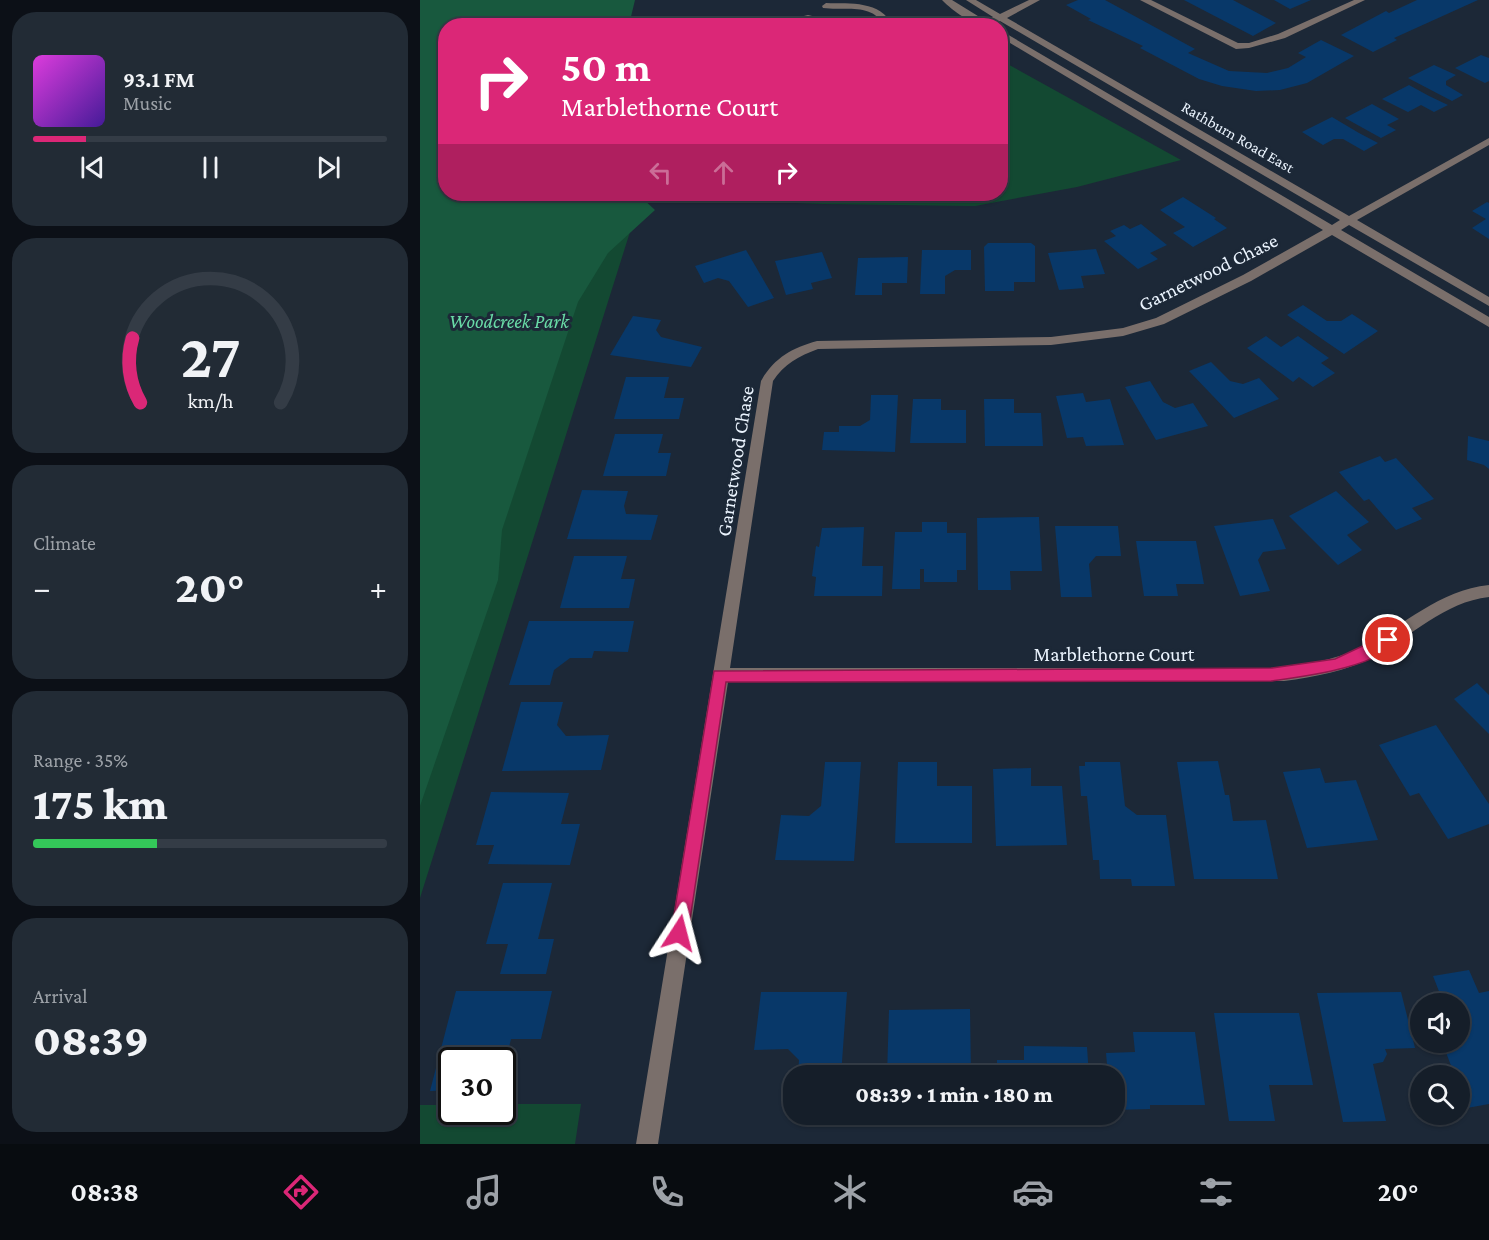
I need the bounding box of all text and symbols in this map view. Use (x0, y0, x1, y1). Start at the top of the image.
icon: right (462, 42, 540, 120)
text: 50 m (561, 43, 651, 90)
text: 93.1 FM (123, 67, 195, 92)
text: Music (123, 92, 172, 114)
text: Marblethorne Court (561, 92, 778, 122)
street label: Rathburn Road East (1179, 98, 1298, 176)
icon: previous (76, 151, 109, 184)
icon: pause (194, 151, 227, 184)
icon: next (312, 151, 345, 184)
icon: left (644, 156, 677, 189)
icon: ahead (707, 156, 740, 189)
icon: right (770, 156, 803, 189)
street label: Garnetwood Chase (1135, 229, 1281, 315)
park label: Woodcreek Park (449, 310, 570, 332)
text: 27 (180, 321, 240, 390)
street label: Garnetwood Chase (712, 384, 758, 538)
text: km/h (187, 389, 234, 413)
text: Climate (33, 532, 96, 554)
text: 20° (175, 562, 245, 612)
text: − (33, 569, 50, 606)
text: + (370, 569, 387, 606)
pin (1362, 614, 1413, 665)
icon: arrive (1371, 623, 1404, 656)
street label: Marblethorne Court (1034, 643, 1195, 665)
text: Range · 35% (33, 749, 128, 771)
text: 175 km (33, 779, 168, 829)
position arrow (647, 901, 711, 965)
text: Arrival (33, 985, 87, 1007)
map controls (1410, 993, 1470, 1125)
button: sound (1410, 993, 1470, 1053)
text: 08:39 (33, 1015, 149, 1065)
speed limit sign: 30 (438, 1047, 516, 1125)
button: search (1410, 1065, 1470, 1125)
text: 08:39 · 1 min · 180 m (855, 1082, 1053, 1107)
icon: directions (280, 1171, 322, 1213)
icon: music (463, 1171, 505, 1213)
icon: phone (646, 1171, 688, 1213)
icon: climate (829, 1171, 871, 1213)
icon: car (1012, 1171, 1054, 1213)
icon: filters (1195, 1171, 1237, 1213)
text: 08:38 (70, 1177, 139, 1207)
text: 20° (1378, 1177, 1418, 1207)

